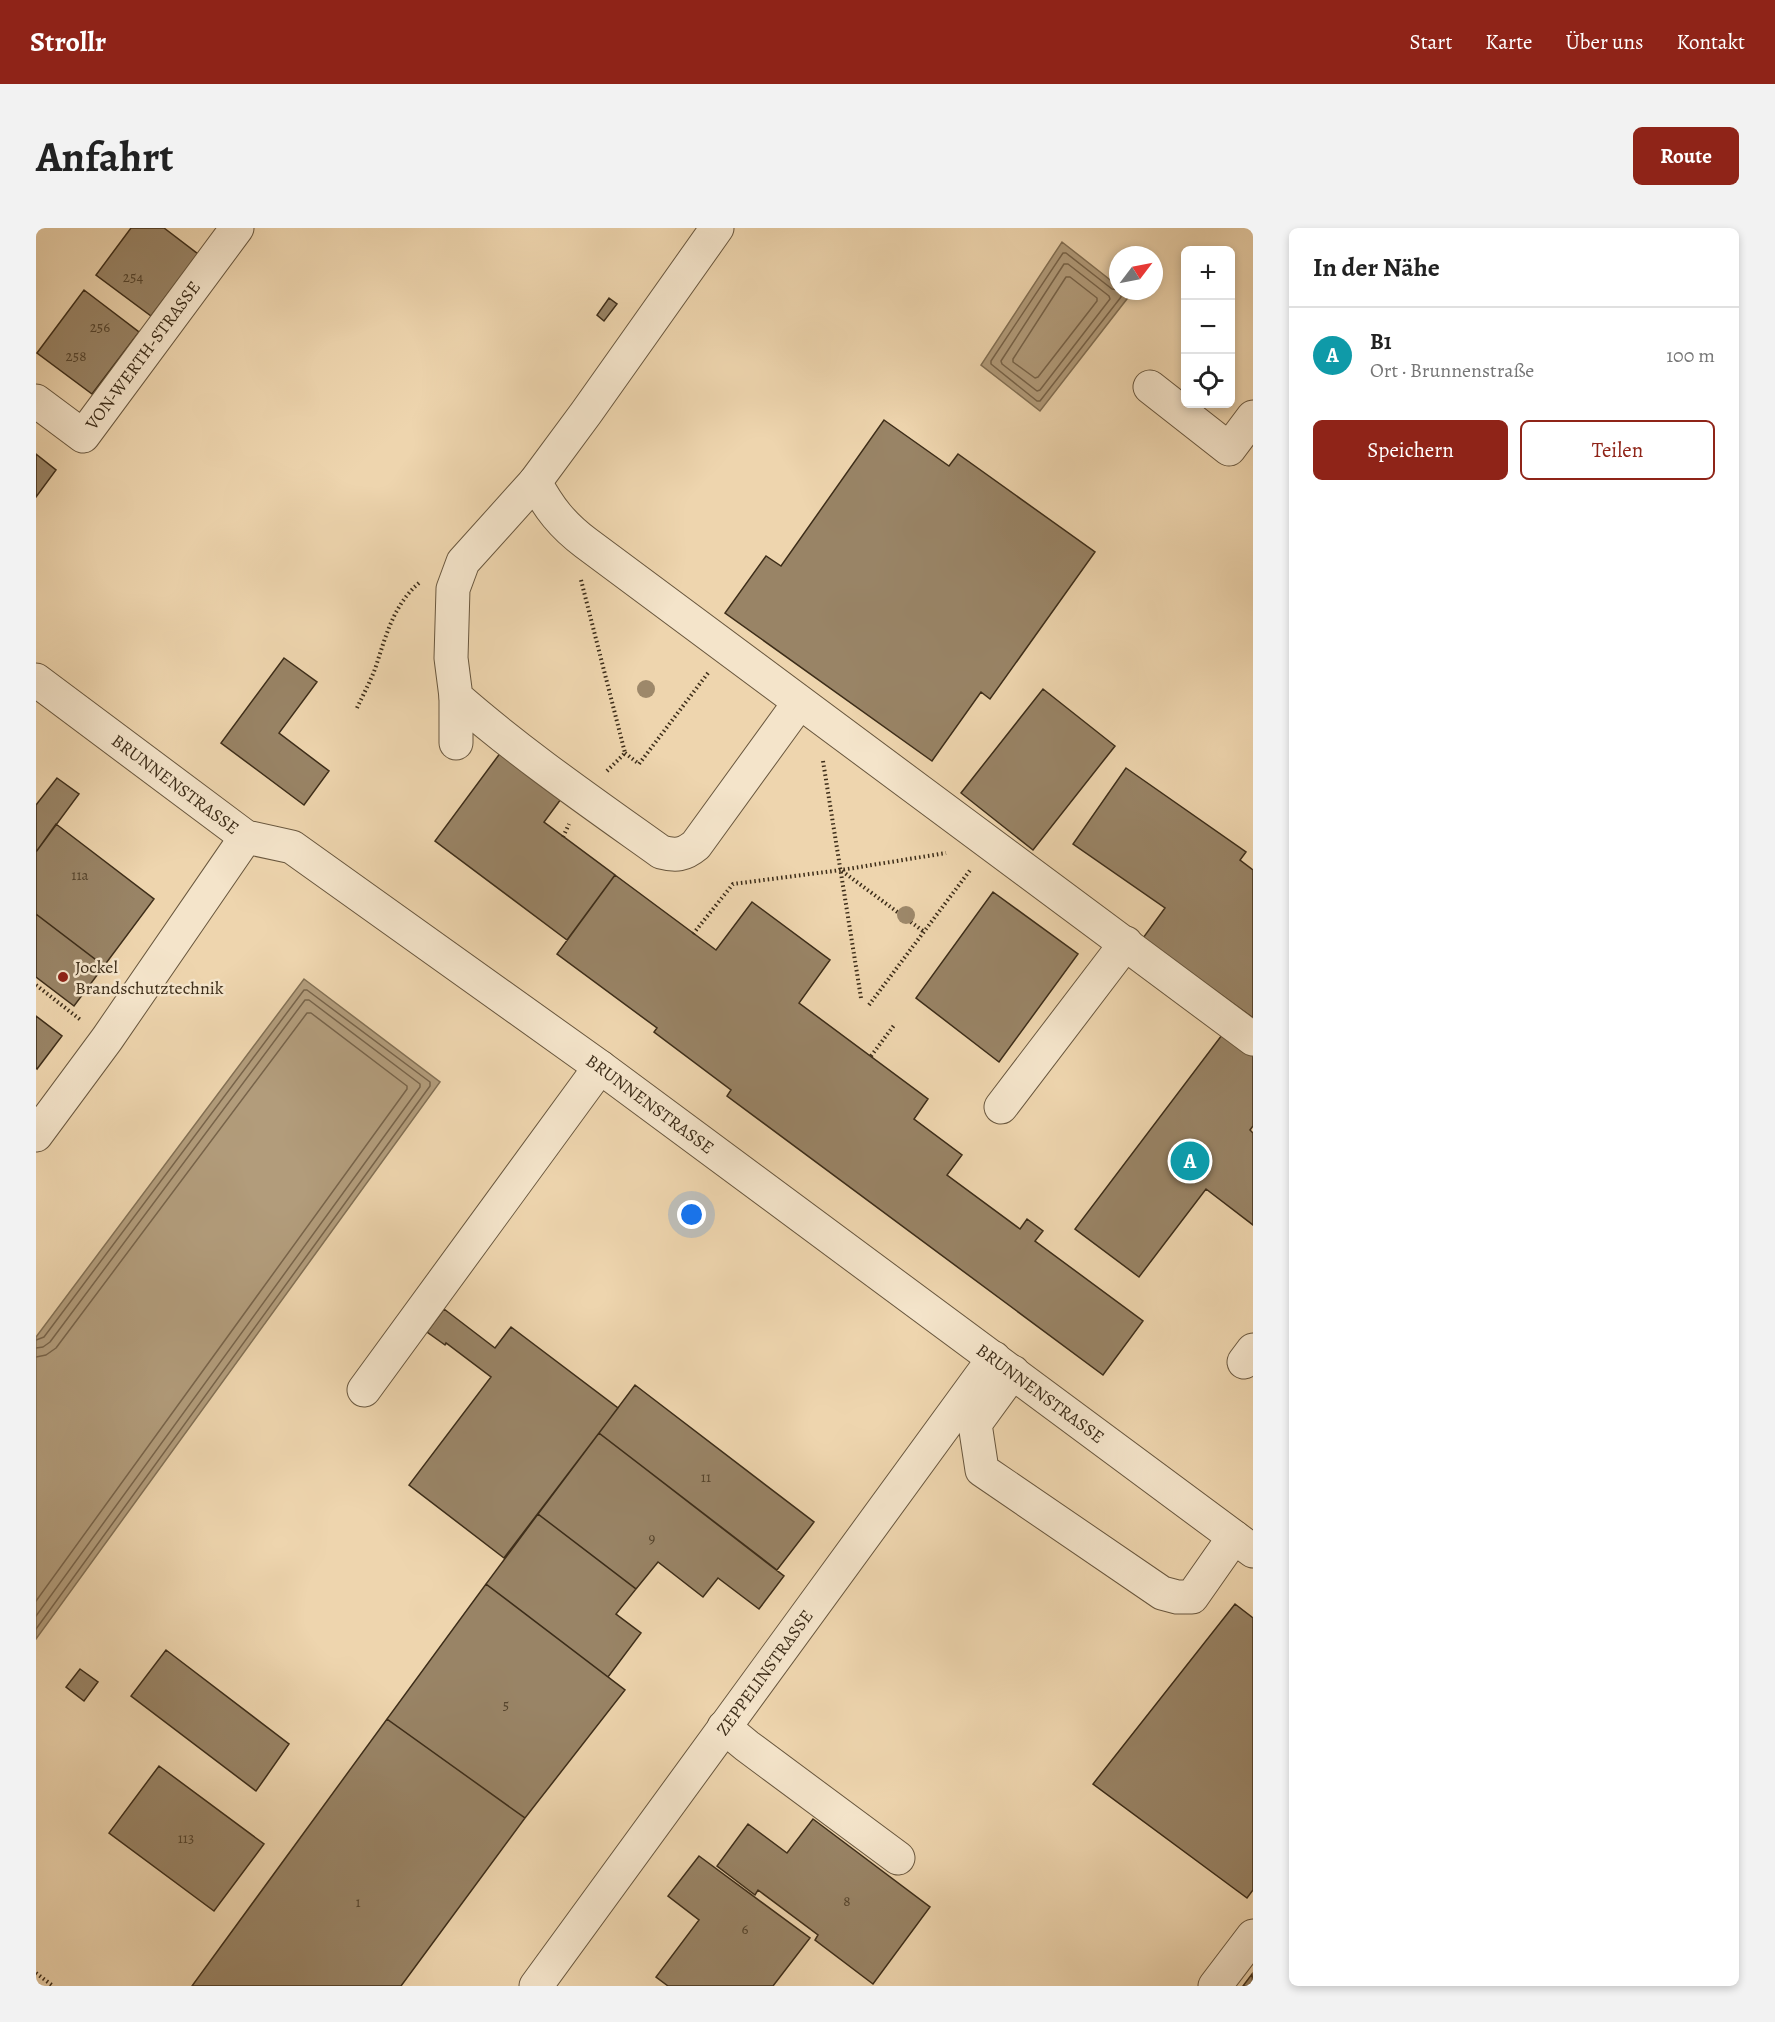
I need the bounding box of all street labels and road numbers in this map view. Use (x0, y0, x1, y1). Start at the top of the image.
street label: VON-WERTH-STRASSE (79, 276, 206, 435)
street label: BRUNNENSTRASSE (107, 729, 244, 840)
street label: BRUNNENSTRASSE (581, 1049, 719, 1159)
street label: BRUNNENSTRASSE (972, 1338, 1109, 1449)
street label: ZEPPELINSTRASSE (711, 1605, 819, 1740)

